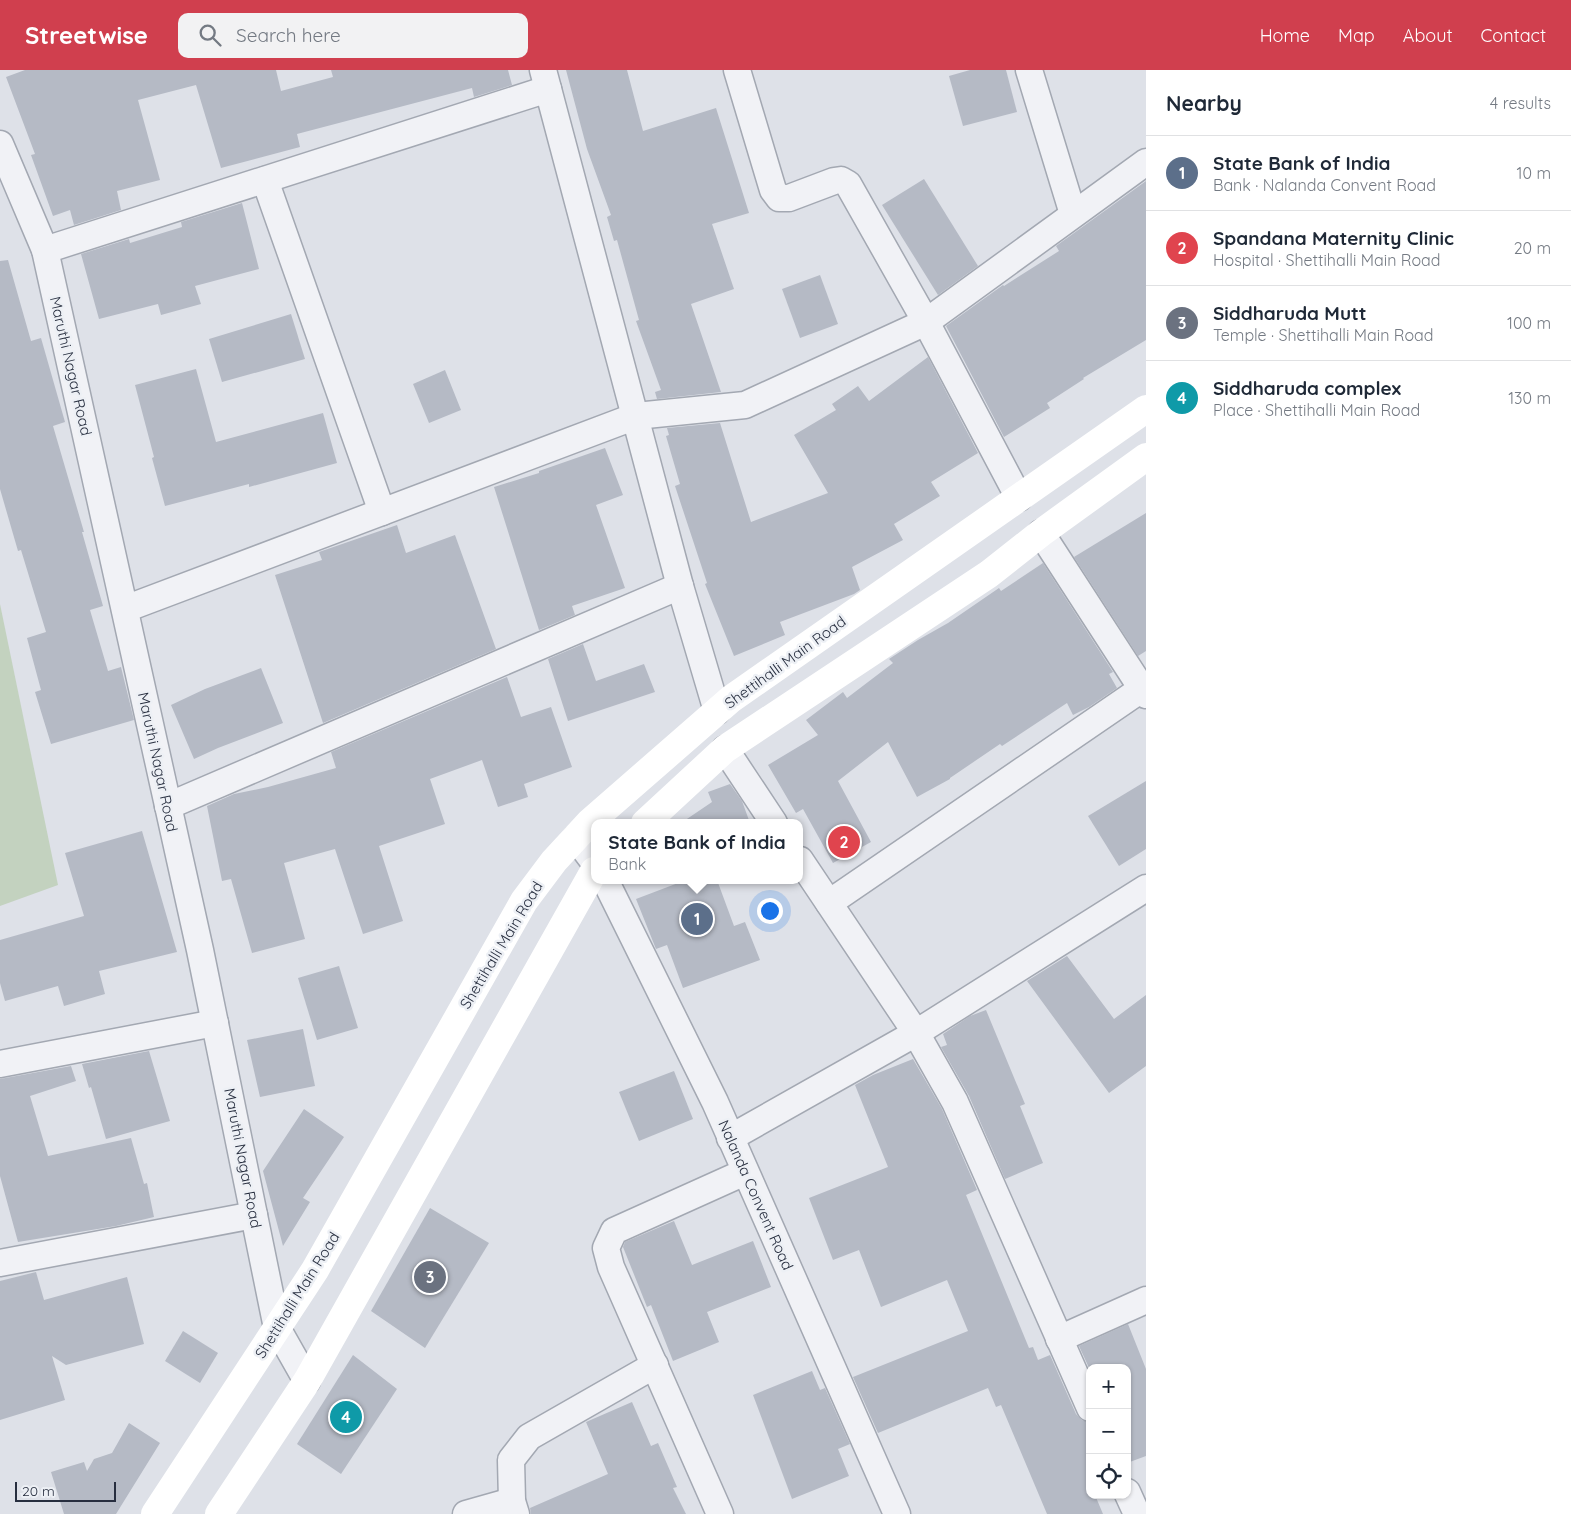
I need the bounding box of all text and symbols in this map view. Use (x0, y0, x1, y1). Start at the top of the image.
search box (178, 13, 528, 58)
text: Streetwise (25, 20, 148, 50)
icon: search (196, 21, 224, 49)
text: Search here (236, 23, 341, 47)
text: Home (1260, 24, 1310, 47)
text: Map (1338, 24, 1375, 47)
text: About (1403, 24, 1453, 47)
text: Contact (1481, 24, 1546, 47)
text: Nearby (1166, 90, 1242, 116)
text: 4 results (1490, 93, 1551, 113)
text: State Bank of India (1213, 151, 1390, 175)
text: 1 (1179, 163, 1185, 183)
text: 10 m (1517, 163, 1551, 183)
text: Bank · Nalanda Convent Road (1213, 175, 1436, 195)
text: Spandana Maternity Clinic (1213, 226, 1454, 250)
text: 2 (1177, 238, 1187, 258)
text: 20 m (1514, 238, 1551, 258)
text: Hospital · Shettihalli Main Road (1213, 250, 1440, 270)
street label: Maruthi Nagar Road (46, 295, 96, 437)
text: Siddharuda Mutt (1213, 301, 1367, 325)
text: 3 (1178, 313, 1186, 333)
text: 100 m (1507, 313, 1551, 333)
text: Temple · Shettihalli Main Road (1213, 325, 1433, 345)
text: Siddharuda complex (1213, 376, 1401, 400)
text: 4 (1177, 388, 1187, 408)
text: 130 m (1508, 388, 1551, 408)
text: Place · Shettihalli Main Road (1213, 400, 1420, 420)
street label: Shettihalli Main Road (721, 612, 849, 712)
street label: Maruthi Nagar Road (134, 690, 182, 834)
popup (591, 819, 803, 884)
pin: 2 (828, 823, 860, 861)
text: State Bank of India (608, 830, 786, 854)
text: Bank (608, 854, 646, 874)
street label: Shettihalli Main Road (455, 878, 547, 1012)
your location (757, 898, 783, 924)
pin: 1 (681, 900, 713, 938)
street label: Maruthi Nagar Road (220, 1086, 266, 1230)
street label: Nalanda Convent Road (714, 1117, 798, 1273)
street label: Shettihalli Main Road (250, 1228, 344, 1362)
pin: 3 (414, 1258, 446, 1296)
map controls (1086, 1364, 1131, 1499)
button: + (1086, 1364, 1131, 1409)
pin: 4 (330, 1398, 362, 1436)
button: − (1086, 1409, 1131, 1454)
button: locate (1086, 1454, 1131, 1499)
scale bar (15, 1479, 116, 1502)
text: 20 m (22, 1482, 55, 1500)

